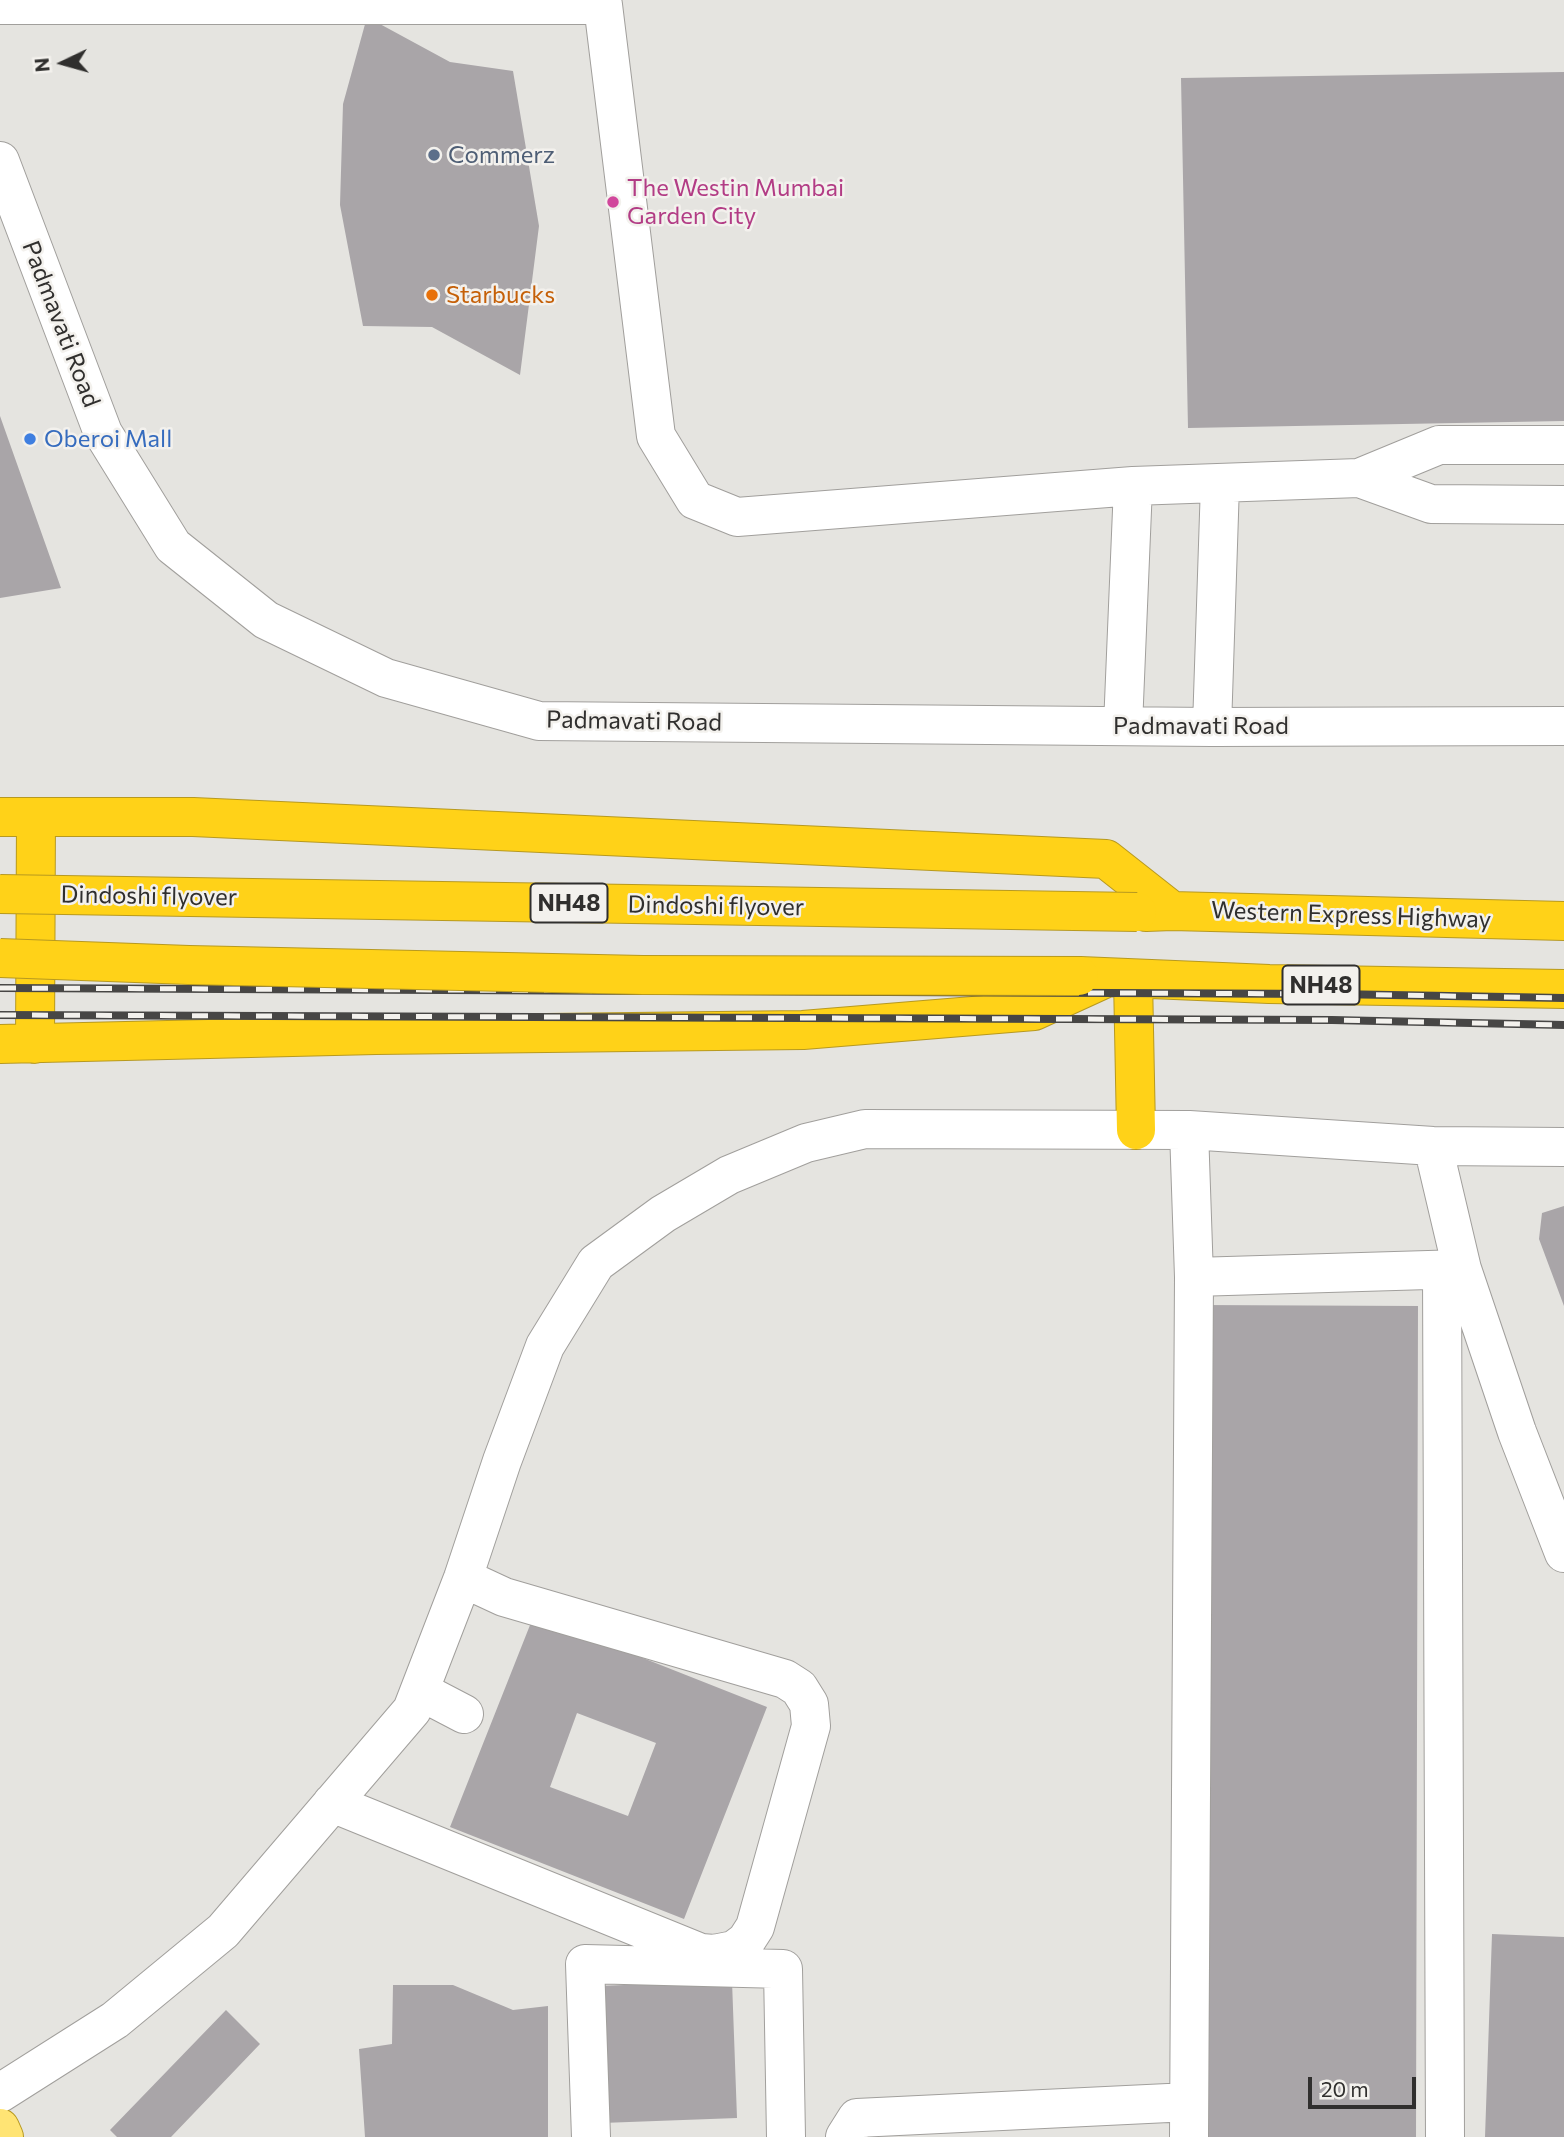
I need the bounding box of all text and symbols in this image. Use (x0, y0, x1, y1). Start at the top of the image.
north arrow (28, 28, 98, 98)
text: N (30, 57, 54, 73)
place label: Commerz (448, 141, 555, 169)
marker: Commerz (426, 147, 442, 163)
place label: The Westin Mumbai Garden City (627, 174, 844, 230)
marker: The Westin Mumbai Garden City (605, 194, 621, 210)
street label: Padmavati Road (16, 237, 106, 411)
place label: Starbucks (446, 281, 555, 309)
marker: Starbucks (424, 287, 440, 303)
place label: Oberoi Mall (44, 425, 172, 453)
marker: Oberoi Mall (22, 431, 38, 447)
street label: Padmavati Road (546, 705, 722, 737)
street label: Padmavati Road (1113, 712, 1289, 740)
street label: Dindoshi flyover (60, 880, 238, 912)
road number: NH48 (530, 884, 608, 922)
street label: Dindoshi flyover (627, 890, 805, 922)
street label: Western Express Highway (1210, 896, 1492, 934)
road number: NH48 (1282, 966, 1360, 1004)
scale bar (1312, 2064, 1420, 2108)
text: 20 m (1321, 2076, 1369, 2101)

